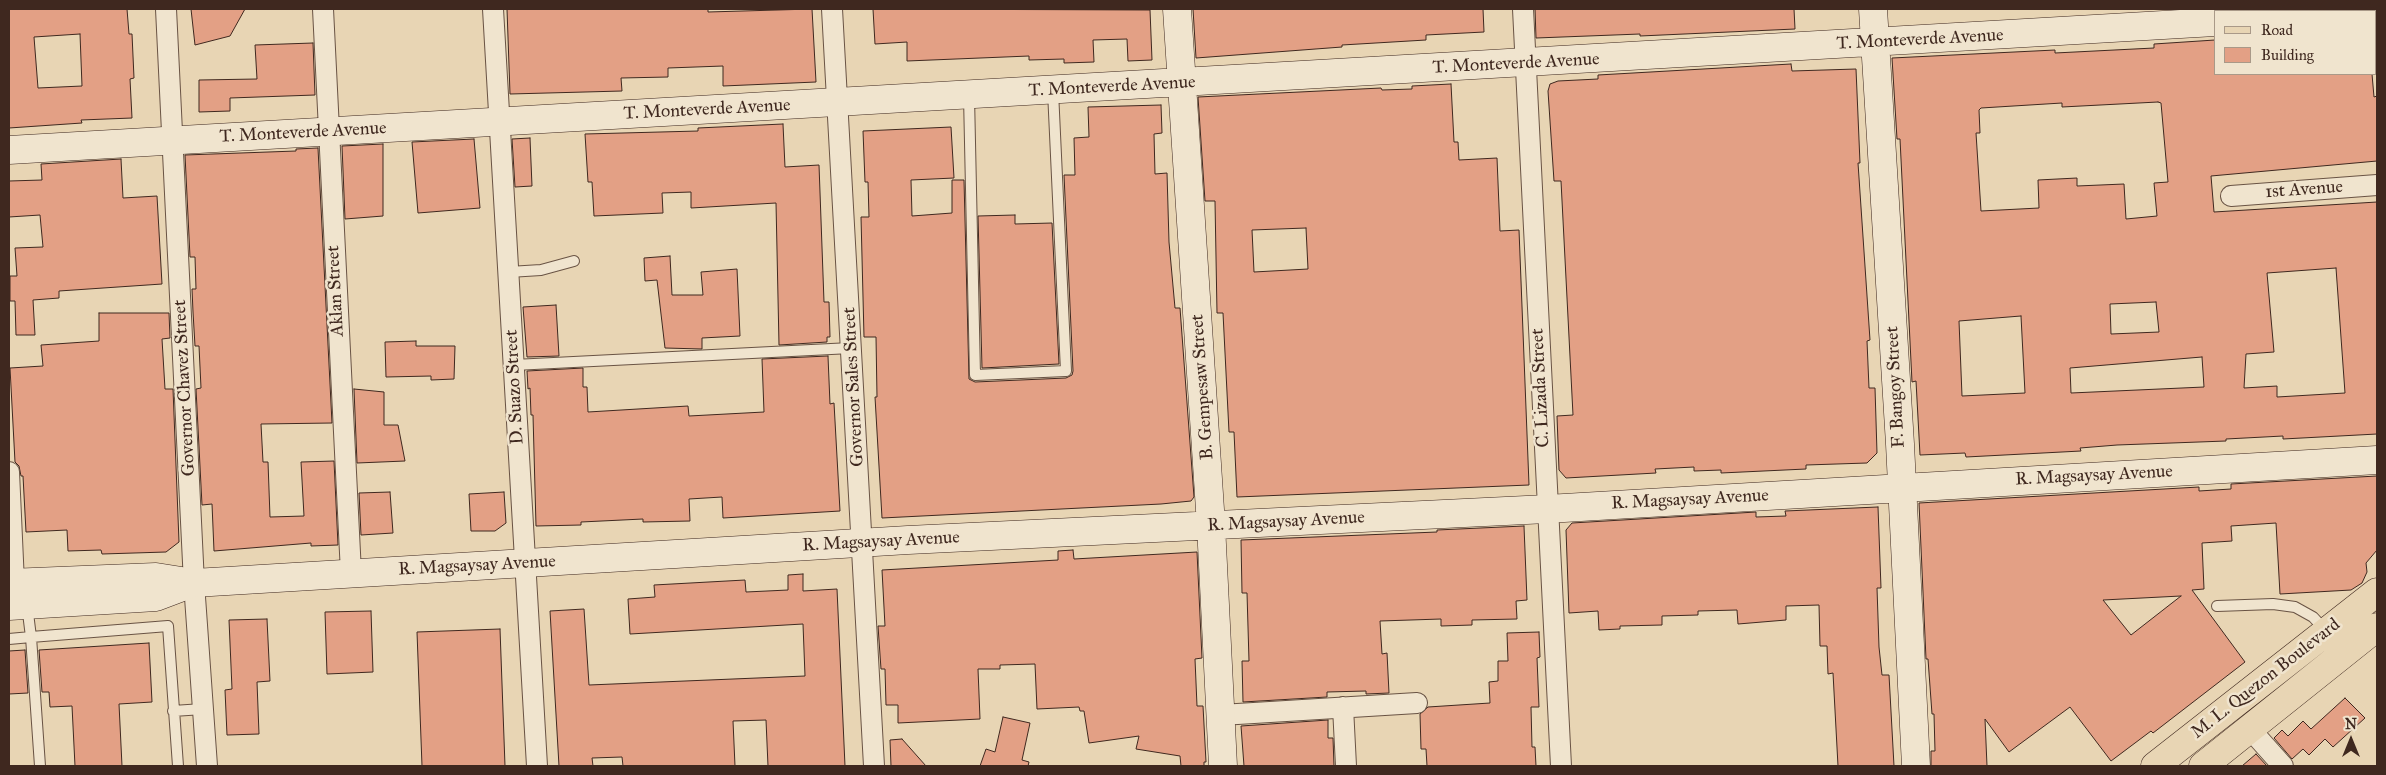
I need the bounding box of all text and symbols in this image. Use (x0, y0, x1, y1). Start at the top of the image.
legend (2214, 10, 2376, 75)
text: Road (2261, 21, 2293, 39)
street label: T. Monteverde Avenue (1836, 25, 2004, 55)
text: Building (2261, 46, 2314, 64)
street label: T. Monteverde Avenue (1432, 49, 1600, 79)
street label: T. Monteverde Avenue (1028, 72, 1196, 102)
street label: T. Monteverde Avenue (623, 95, 791, 125)
street label: T. Monteverde Avenue (219, 118, 387, 148)
street label: 1st Avenue (2264, 177, 2344, 203)
street label: Aklan Street (323, 245, 349, 337)
street label: Governor Chavez Street (170, 299, 200, 477)
street label: Governor Sales Street (839, 307, 869, 467)
street label: B. Gempesaw Street (1187, 313, 1219, 461)
street label: F. Bangoy Street (1882, 326, 1910, 448)
street label: C. Lizada Street (1527, 328, 1555, 448)
street label: D. Suazo Street (501, 329, 529, 445)
street label: R. Magsaysay Avenue (2015, 461, 2173, 491)
street label: R. Magsaysay Avenue (1611, 485, 1769, 515)
street label: R. Magsaysay Avenue (1207, 507, 1365, 537)
street label: R. Magsaysay Avenue (802, 527, 960, 557)
street label: R. Magsaysay Avenue (398, 551, 556, 581)
street label: M. L. Quezon Boulevard (2187, 614, 2345, 744)
north arrow (2326, 715, 2376, 765)
text: N (2345, 716, 2357, 733)

